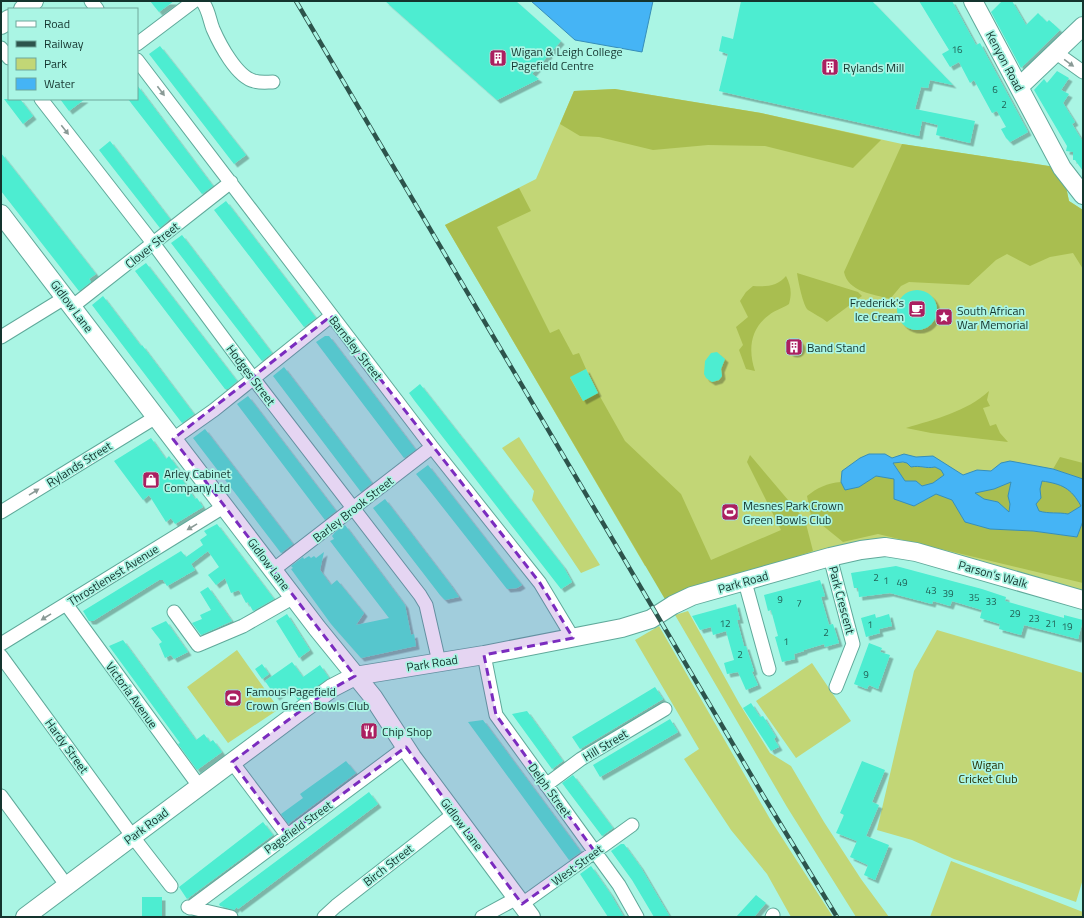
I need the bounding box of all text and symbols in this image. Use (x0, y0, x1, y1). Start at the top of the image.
legend (8, 8, 138, 100)
text: Road (44, 14, 70, 33)
street label: Kenyon Road (981, 27, 1029, 95)
text: Railway (44, 34, 84, 53)
place label: Wigan & Leigh College Pagefield Centre (511, 42, 623, 75)
house number: 16 (951, 42, 963, 57)
building icon: Wigan & Leigh College Pagefield Centre (488, 48, 508, 68)
text: Park (44, 54, 67, 73)
building icon: Rylands Mill (820, 57, 840, 77)
place label: Rylands Mill (843, 58, 904, 77)
one-way arrow (1064, 58, 1074, 66)
text: Water (44, 74, 75, 93)
house number: 6 (992, 82, 998, 97)
one-way arrow (156, 85, 165, 96)
house number: 2 (1001, 97, 1007, 112)
one-way arrow (60, 124, 69, 135)
street label: Clover Street (121, 217, 184, 273)
street label: Gidlow Lane (46, 276, 98, 336)
place label: Frederick's Ice Cream (850, 293, 904, 326)
cafe icon: Frederick's Ice Cream (907, 299, 927, 319)
place label: South African War Memorial (957, 301, 1028, 334)
place icon: South African War Memorial (934, 307, 954, 327)
street label: Barnsley Street (325, 312, 388, 385)
building icon: Band Stand (784, 337, 804, 357)
place label: Band Stand (807, 338, 865, 357)
street label: Hodges Street (222, 340, 281, 410)
street label: Rylands Street (43, 436, 116, 492)
place label: Arley Cabinet Company Ltd (164, 464, 231, 497)
shop icon: Arley Cabinet Company Ltd (141, 470, 161, 490)
street label: Barley Brook Street (308, 471, 398, 547)
one-way arrow (29, 488, 39, 496)
place label: Mesnes Park Crown Green Bowls Club (743, 496, 843, 529)
sports icon: Mesnes Park Crown Green Bowls Club (720, 502, 740, 522)
one-way arrow (186, 523, 198, 530)
street label: Gidlow Lane (243, 534, 295, 594)
street label: Throstlenest Avenue (64, 539, 162, 611)
street label: Parson's Walk (956, 555, 1030, 593)
street label: Park Crescent (824, 564, 860, 637)
street label: Park Road (716, 566, 770, 598)
house number: 2 (873, 570, 879, 585)
house number: 1 (883, 573, 889, 588)
house number: 49 (896, 575, 908, 590)
house number: 43 (925, 583, 937, 598)
house number: 39 (942, 586, 954, 601)
house number: 35 (968, 590, 980, 605)
house number: 9 (777, 592, 783, 607)
house number: 33 (985, 594, 997, 609)
house number: 7 (796, 596, 802, 611)
house number: 29 (1009, 606, 1021, 621)
house number: 23 (1028, 611, 1040, 626)
one-way arrow (40, 613, 51, 620)
house number: 12 (719, 616, 731, 631)
house number: 21 (1045, 616, 1057, 631)
house number: 1 (867, 617, 873, 632)
house number: 19 (1061, 619, 1073, 634)
house number: 2 (823, 625, 829, 640)
house number: 1 (783, 634, 789, 649)
house number: 2 (737, 647, 743, 662)
street label: Park Road (405, 650, 459, 676)
street label: Victoria Avenue (101, 658, 163, 732)
house number: 9 (863, 667, 869, 682)
place label: Famous Pagefield Crown Green Bowls Club (246, 682, 369, 715)
sports icon: Famous Pagefield Crown Green Bowls Club (223, 688, 243, 708)
street label: Hardy Street (41, 715, 94, 778)
restaurant icon: Chip Shop (359, 721, 379, 741)
place label: Chip Shop (382, 722, 432, 741)
street label: Hill Street (579, 724, 632, 766)
park label: Wigan Cricket Club (959, 755, 1017, 788)
street label: Delph Street (524, 759, 577, 822)
street label: Gidlow Lane (436, 794, 488, 854)
street label: Pagefield Street (260, 795, 337, 858)
street label: Park Road (120, 803, 172, 849)
street label: Birch Street (359, 839, 418, 891)
street label: West Street (547, 839, 607, 890)

